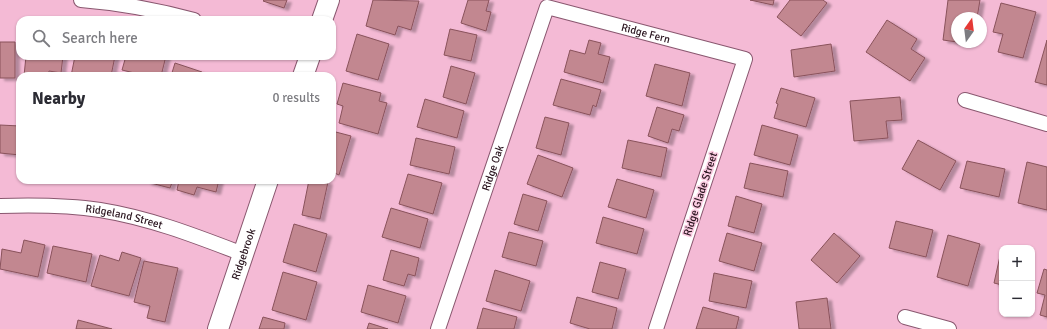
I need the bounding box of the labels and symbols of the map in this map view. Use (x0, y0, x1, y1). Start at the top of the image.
north arrow (951, 12, 987, 48)
street label: Ridge Fern (620, 21, 672, 46)
street label: Ridge Oak (479, 143, 507, 193)
street label: Ridge Glade Street (681, 150, 720, 238)
street label: Ridgeland Street (85, 202, 164, 232)
street label: Ridgebrook (229, 226, 258, 282)

